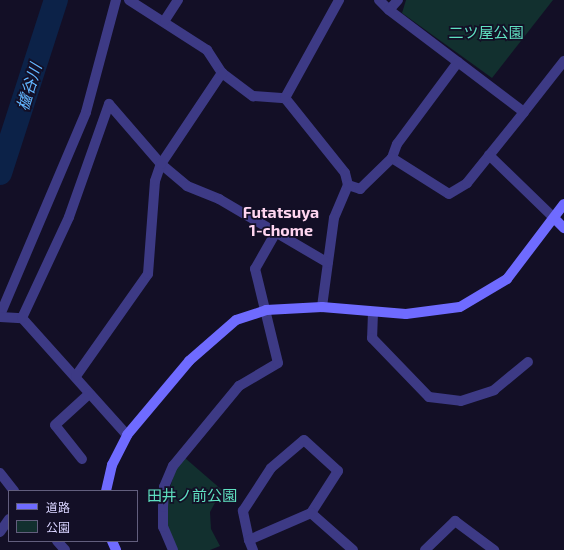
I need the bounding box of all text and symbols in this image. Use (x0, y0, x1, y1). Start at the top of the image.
park label: 二ツ屋公園 (449, 24, 523, 42)
water label: 櫨谷川 (13, 61, 45, 113)
district label: Futatsuya 1-chome (243, 202, 319, 240)
park label: 田井ノ前公園 (147, 487, 237, 505)
legend (8, 490, 138, 542)
text: 道路 (46, 500, 70, 514)
text: 公園 (46, 520, 70, 534)

